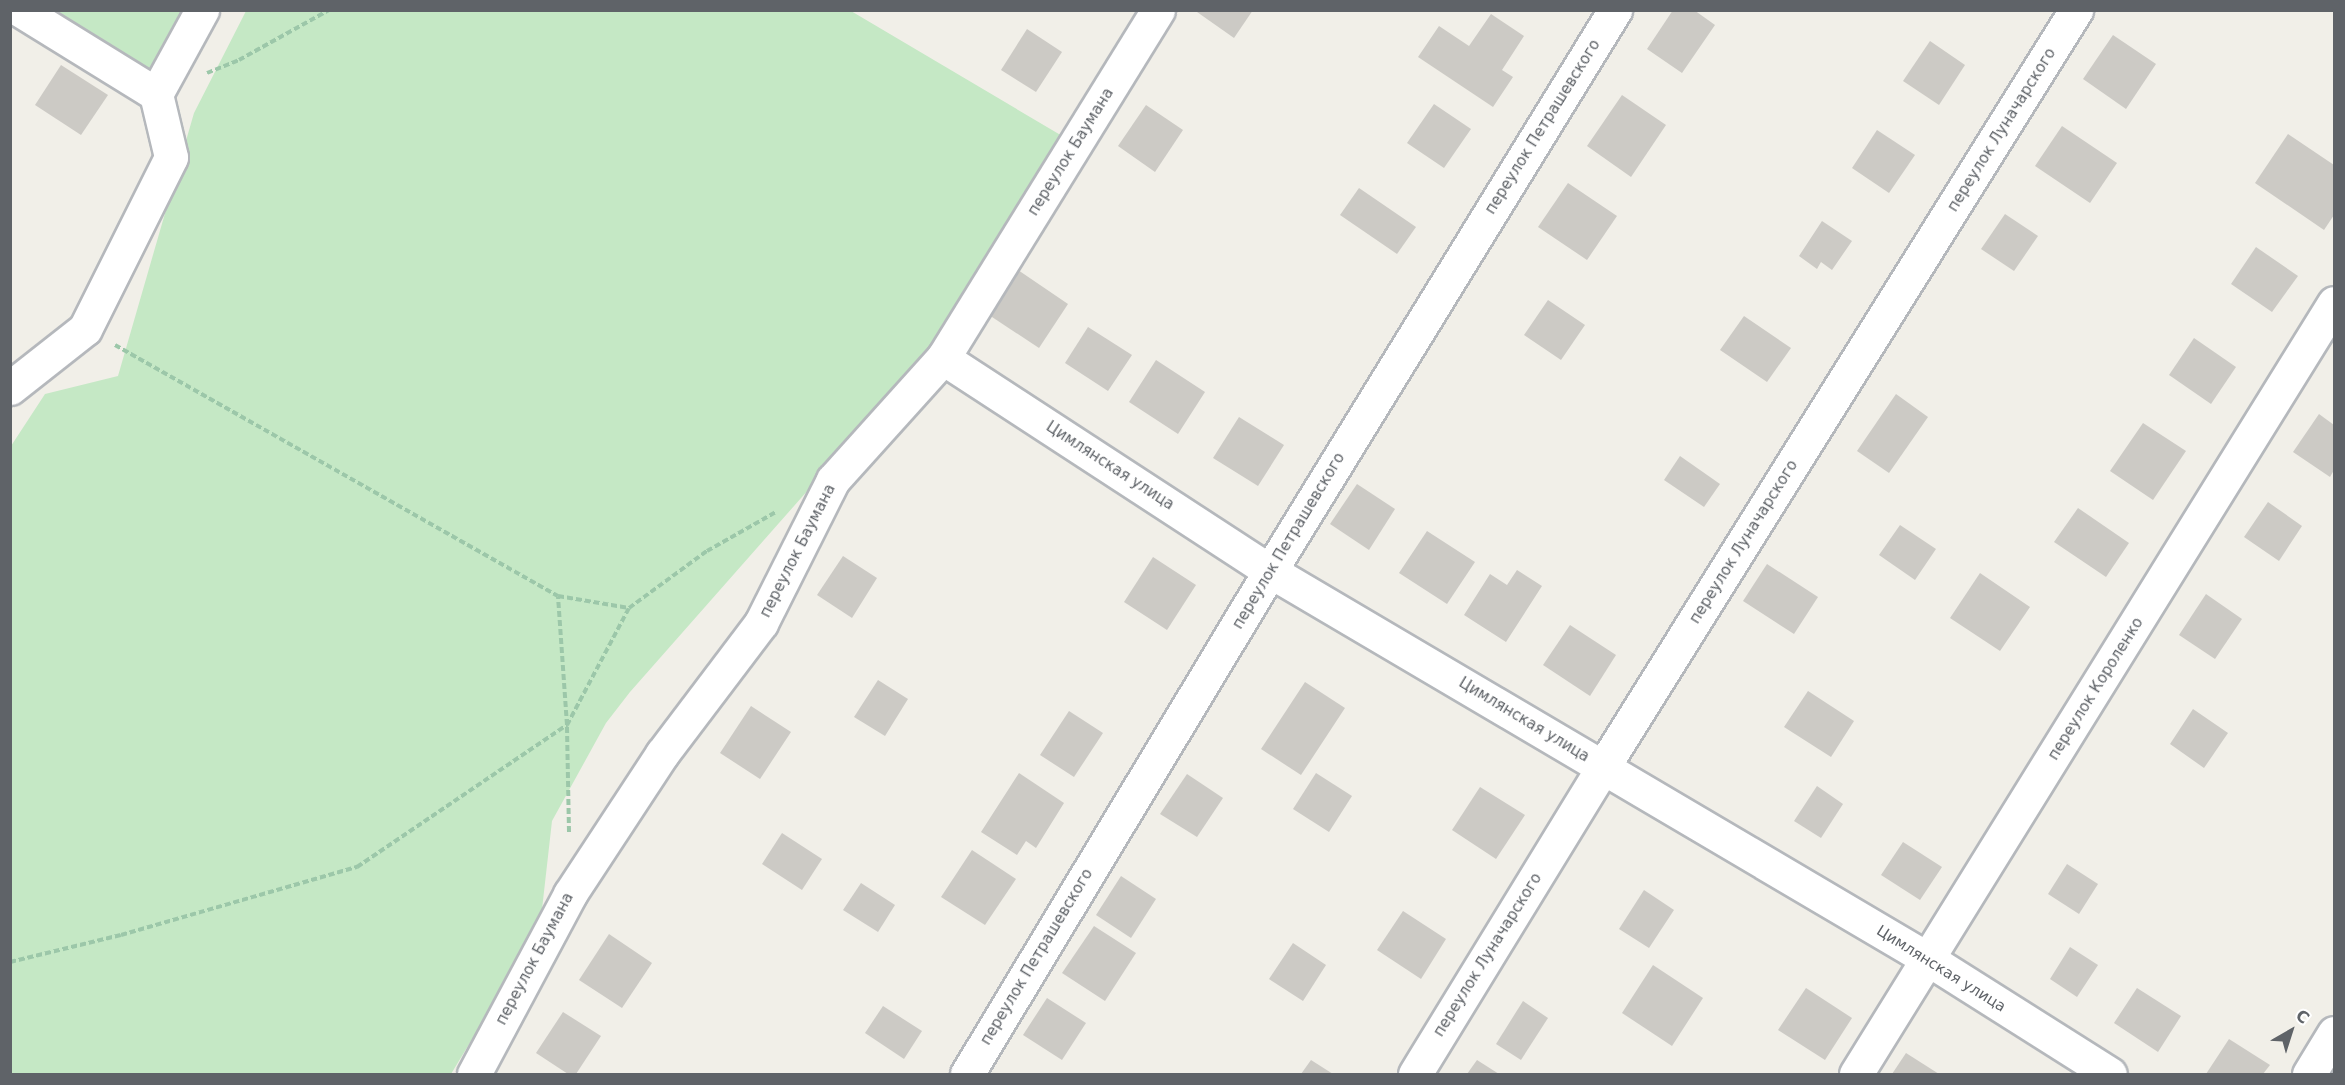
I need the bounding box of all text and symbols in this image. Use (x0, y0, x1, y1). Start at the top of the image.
street label: переулок Петрашевского (1482, 36, 1604, 218)
street label: переулок Луначарского (1944, 45, 2060, 215)
street label: переулок Баумана (1024, 85, 1118, 219)
street label: Цимлянская улица (1043, 418, 1177, 514)
street label: переулок Петрашевского (1229, 450, 1349, 632)
street label: переулок Луначарского (1686, 457, 1802, 627)
street label: переулок Баумана (757, 481, 839, 621)
street label: переулок Короленко (2045, 614, 2147, 764)
street label: Цимлянская улица (1455, 674, 1593, 766)
street label: переулок Петрашевского (977, 866, 1097, 1048)
street label: переулок Луначарского (1430, 870, 1546, 1040)
street label: переулок Баумана (493, 890, 577, 1028)
street label: Цимлянская улица (1873, 922, 2009, 1016)
north arrow (2261, 1001, 2321, 1061)
text: С (2292, 1006, 2313, 1028)

